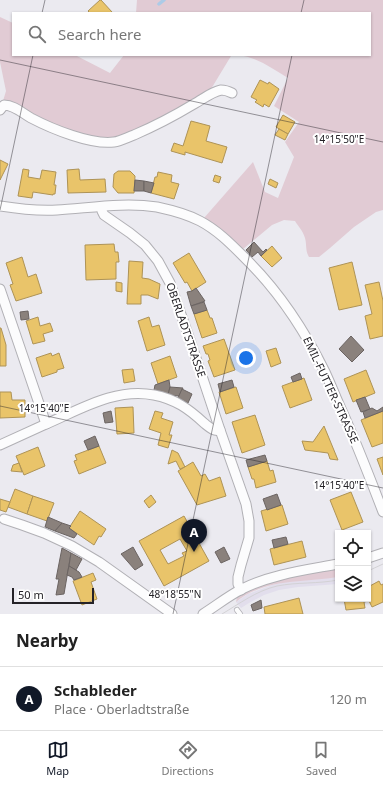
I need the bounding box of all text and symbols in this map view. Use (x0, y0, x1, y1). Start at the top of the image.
search box (12, 12, 371, 56)
icon: search (26, 23, 48, 45)
text: Search here (58, 24, 141, 44)
text: 14°15'50"E (314, 132, 364, 146)
street label: OBERLADTSTRASSE (163, 280, 210, 379)
street label: EMIL-FUTTER-STRASSE (300, 334, 363, 446)
your location (236, 348, 256, 368)
text: 14°15'40"E (19, 401, 69, 415)
text: 14°15'40"E (314, 478, 364, 492)
pin: A (181, 519, 207, 552)
map controls (335, 530, 371, 602)
button: locate (335, 530, 371, 566)
button: layers (335, 566, 371, 602)
scale bar (12, 586, 94, 605)
text: 50 m (18, 587, 44, 602)
text: 48°18'55"N (149, 587, 201, 601)
text: Nearby (16, 629, 78, 652)
text: Schableder (54, 680, 137, 700)
text: A (25, 690, 34, 708)
text: 120 m (329, 690, 367, 708)
text: Place · Oberladtstraße (54, 700, 189, 718)
tab: Map (46, 739, 69, 778)
tab: Directions (161, 739, 214, 778)
tab: Saved (306, 739, 337, 778)

